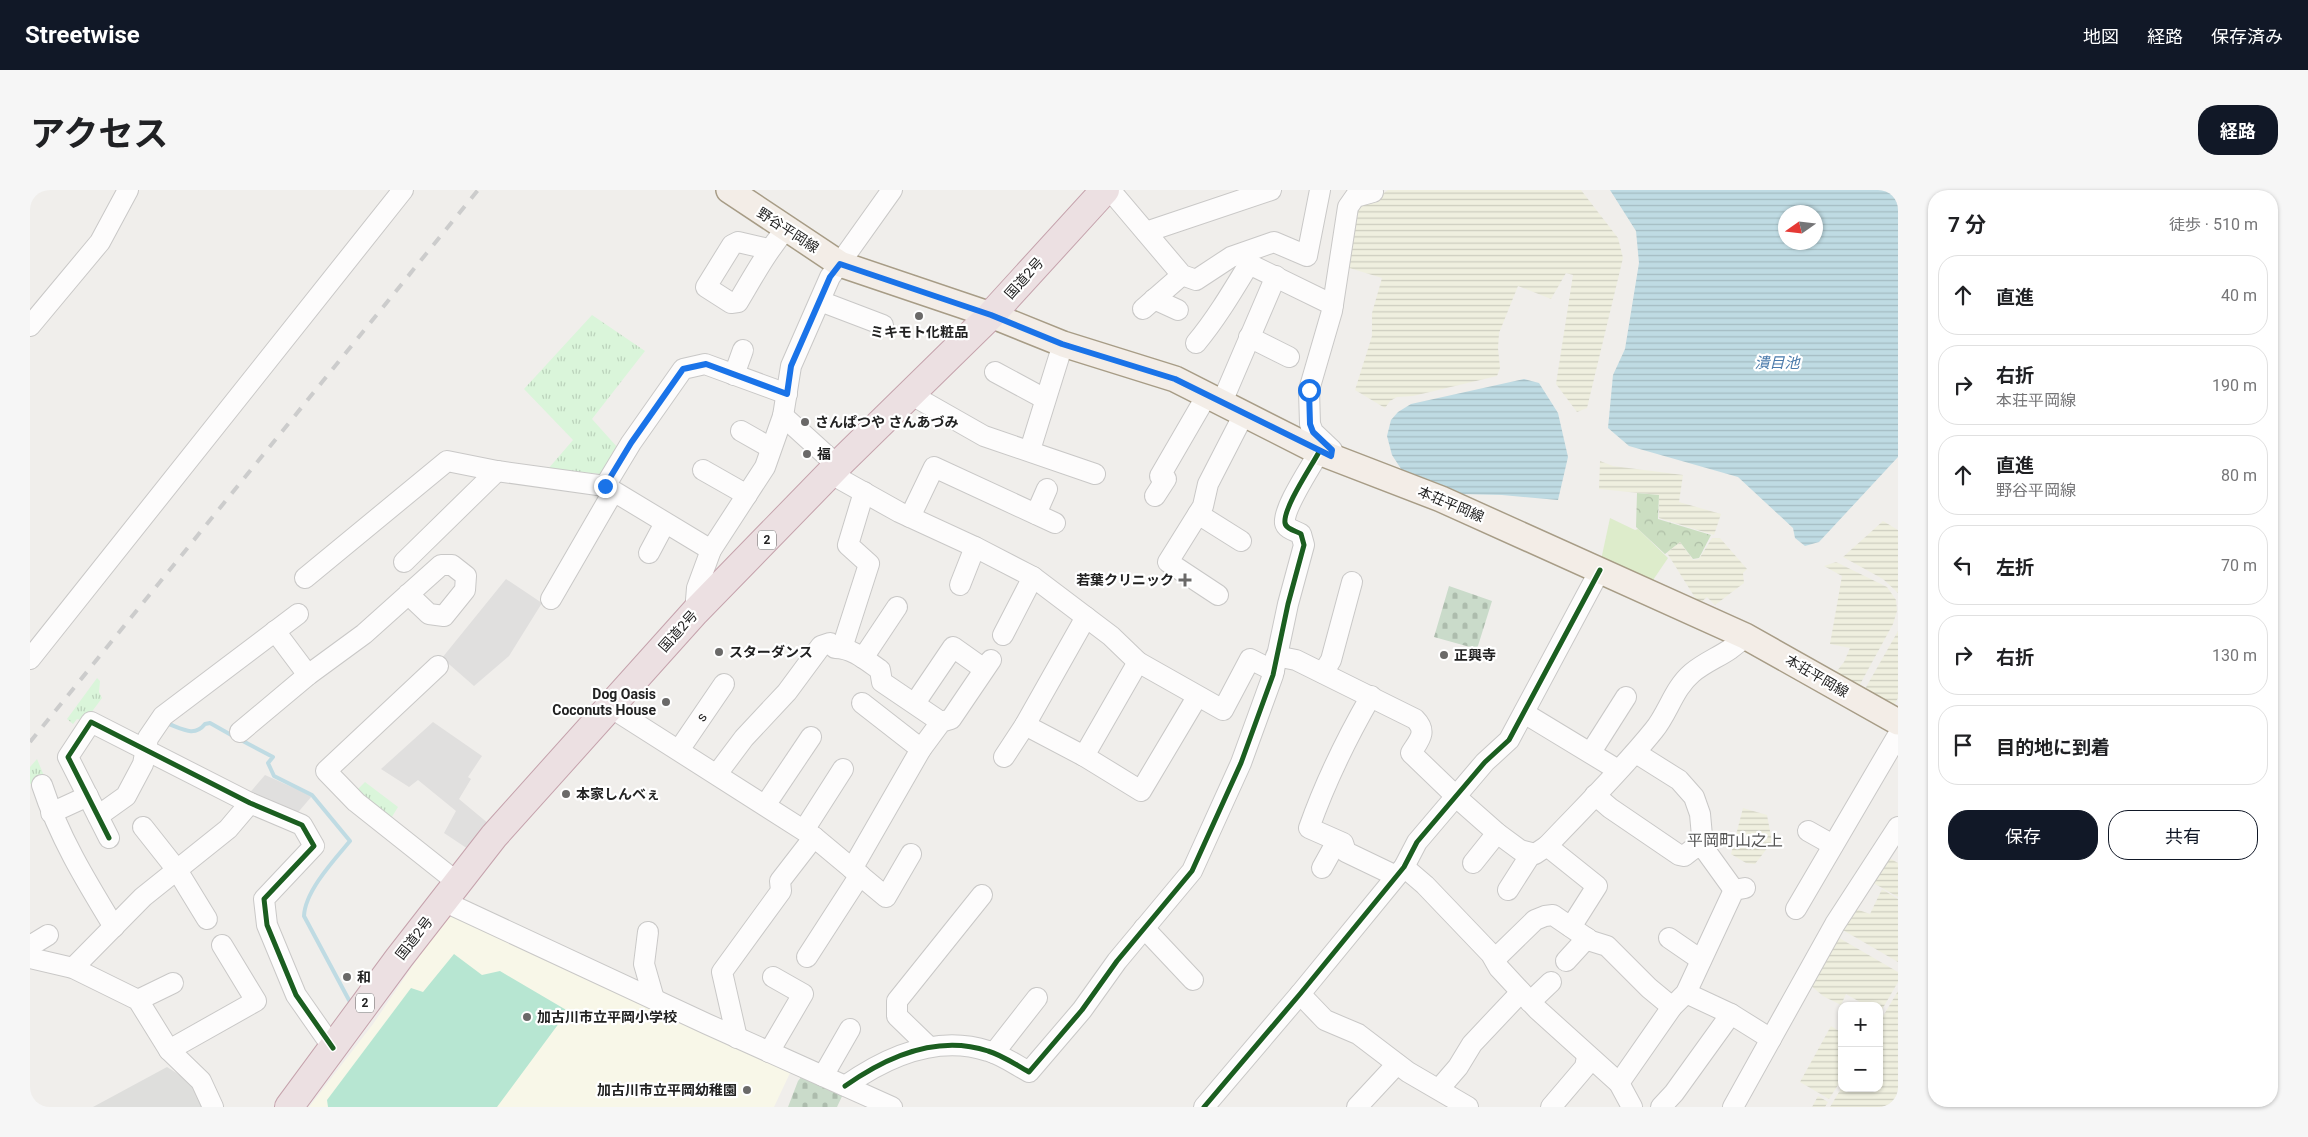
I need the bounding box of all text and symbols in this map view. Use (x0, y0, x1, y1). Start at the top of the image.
text: Streetwise (25, 21, 140, 49)
text: 地図 (2083, 26, 2119, 47)
text: 経路 (2147, 26, 2183, 47)
text: 保存済み (2211, 26, 2283, 47)
button: 経路 (2198, 105, 2278, 155)
text: アクセス (30, 114, 168, 155)
street label: 野谷平岡線 (754, 204, 822, 256)
north arrow (1778, 205, 1823, 250)
text: 7 分 (1948, 213, 1986, 237)
text: 徒歩 · 510 m (2169, 215, 2258, 234)
street label: 国道2号 (1001, 254, 1047, 302)
icon: ahead (1949, 281, 1977, 309)
text: 直進 (1996, 286, 2034, 309)
text: 40 m (2221, 286, 2257, 305)
marker: ミキモト化粧品 (913, 310, 925, 322)
place label: ミキモト化粧品 (870, 324, 968, 340)
water label: 潰目池 (1754, 354, 1801, 372)
text: 右折 (1996, 364, 2034, 387)
icon: right (1949, 371, 1977, 399)
text: 190 m (2212, 376, 2257, 395)
route start (1298, 379, 1321, 402)
text: 本荘平岡線 (1996, 391, 2076, 410)
place label: さんぱつや さんあづみ (815, 414, 958, 430)
marker: さんぱつや さんあづみ (799, 416, 811, 428)
place label: 福 (817, 446, 831, 462)
marker: 福 (801, 448, 813, 460)
text: 直進 (1996, 454, 2034, 477)
icon: ahead (1949, 461, 1977, 489)
text: 80 m (2221, 466, 2257, 485)
route end (594, 475, 617, 498)
text: 野谷平岡線 (1996, 481, 2076, 500)
street label: 本荘平岡線 (1416, 483, 1486, 525)
road number: 2 (758, 530, 776, 550)
icon: left (1949, 551, 1977, 579)
text: 左折 (1996, 556, 2034, 579)
text: 70 m (2221, 556, 2257, 575)
place label: 若葉クリニック (1076, 572, 1174, 588)
marker: 若葉クリニック (1178, 573, 1192, 587)
street label: 国道2号 (655, 607, 701, 655)
icon: right (1949, 641, 1977, 669)
place label: スターダンス (729, 644, 813, 660)
marker: スターダンス (713, 646, 725, 658)
text: 右折 (1996, 646, 2034, 669)
text: 130 m (2212, 646, 2257, 665)
place label: 正興寺 (1454, 647, 1496, 663)
marker: 正興寺 (1438, 649, 1450, 661)
street label: 本荘平岡線 (1783, 652, 1851, 700)
place label: Dog Oasis Coconuts House (552, 686, 656, 718)
marker: Dog Oasis Coconuts House (660, 696, 672, 708)
street label: s (693, 709, 710, 724)
icon: arrive (1949, 731, 1977, 759)
text: 目的地に到着 (1996, 736, 2110, 759)
place label: 本家しんべぇ (576, 786, 660, 802)
marker: 本家しんべぇ (560, 788, 572, 800)
button: 保存 (1948, 810, 2098, 860)
button: 共有 (2108, 810, 2258, 860)
district label: 平岡町山之上 (1687, 831, 1783, 850)
street label: 国道2号 (392, 913, 436, 963)
place label: 和 (357, 969, 371, 985)
marker: 和 (341, 971, 353, 983)
road number: 2 (356, 994, 374, 1012)
map controls (1838, 1002, 1883, 1092)
button: + (1838, 1002, 1883, 1047)
place label: 加古川市立平岡小学校 (537, 1009, 677, 1025)
marker: 加古川市立平岡小学校 (521, 1011, 533, 1023)
button: − (1838, 1047, 1883, 1092)
place label: 加古川市立平岡幼稚園 (597, 1082, 737, 1098)
marker: 加古川市立平岡幼稚園 (741, 1084, 753, 1096)

